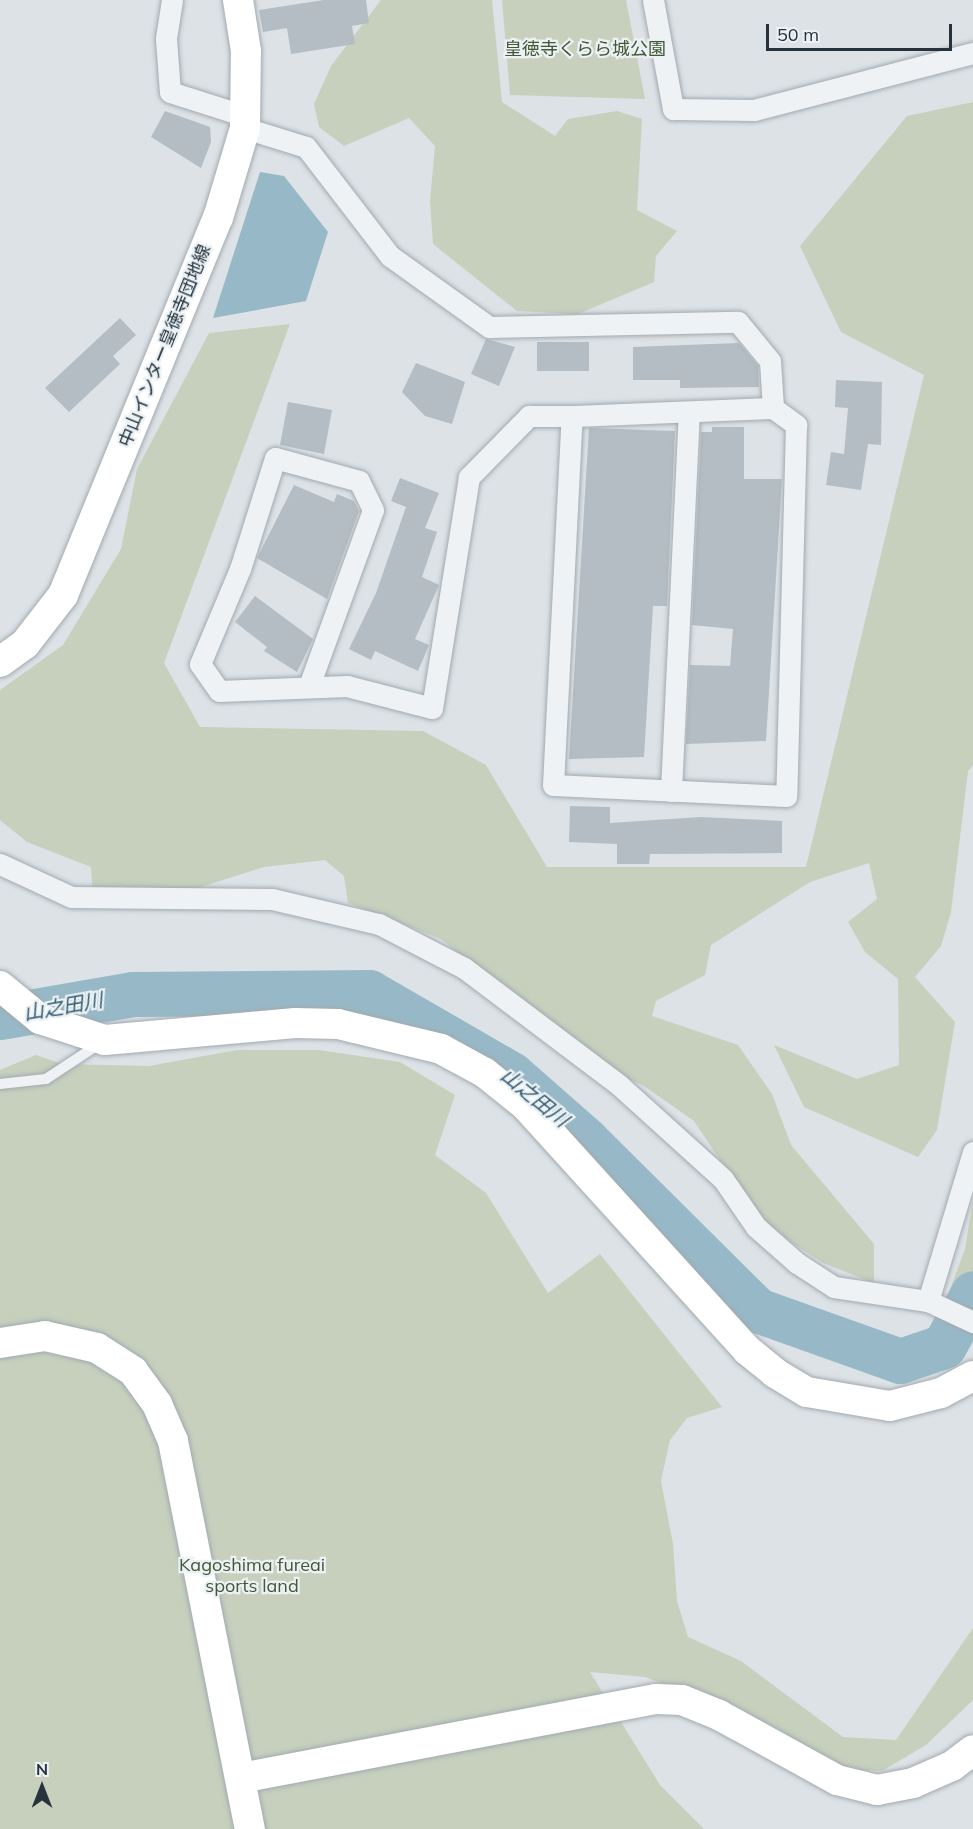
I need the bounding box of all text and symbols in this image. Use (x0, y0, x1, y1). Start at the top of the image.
scale bar (769, 12, 955, 50)
text: 50 m (777, 23, 819, 46)
park label: 皇徳寺くらら城公園 (504, 38, 666, 60)
street label: 中山インター皇徳寺団地線 (115, 242, 215, 450)
water label: 山之田川 (22, 987, 104, 1025)
water label: 山之田川 (496, 1063, 574, 1131)
park label: Kagoshima fureai sports land (179, 1555, 325, 1598)
north arrow (12, 1757, 72, 1817)
text: N (36, 1759, 48, 1779)

